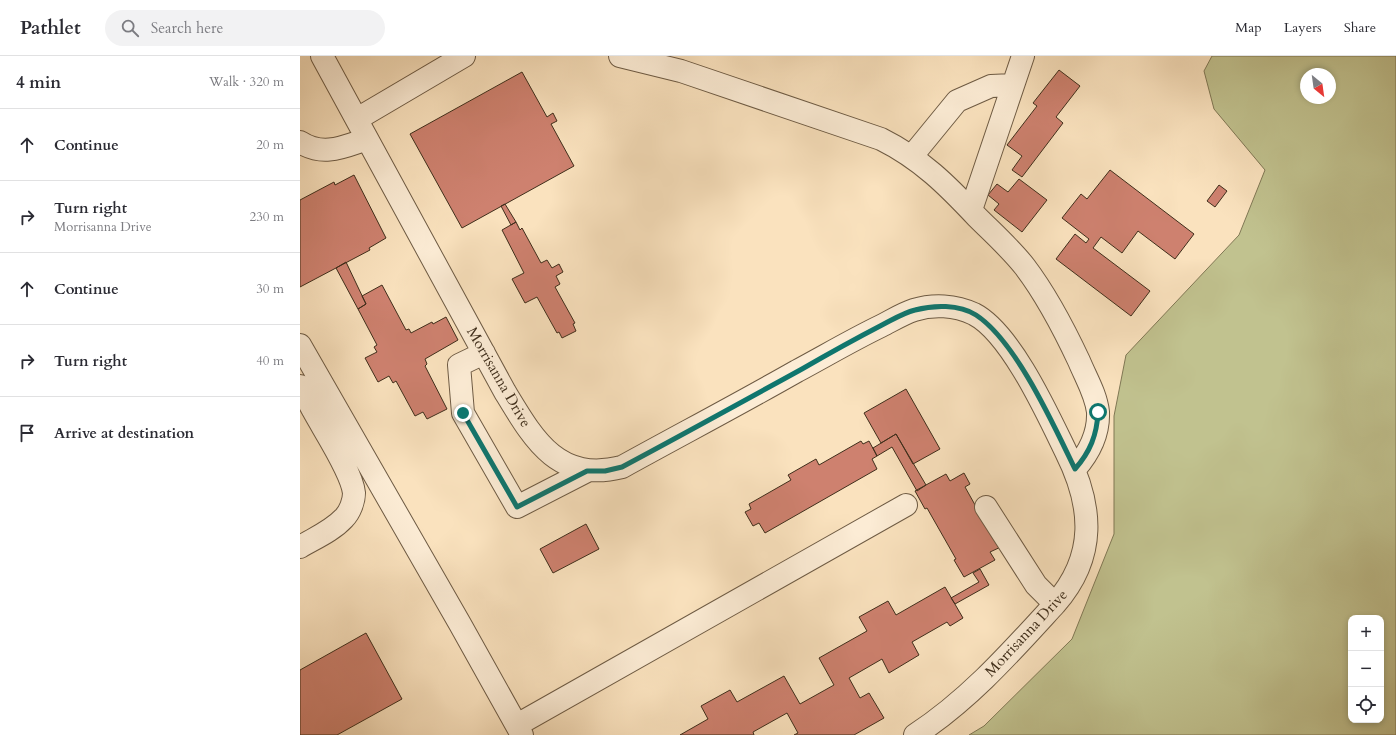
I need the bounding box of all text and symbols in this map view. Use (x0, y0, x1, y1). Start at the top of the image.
search box (105, 10, 385, 46)
text: Pathlet (20, 15, 81, 41)
icon: search (119, 17, 141, 39)
text: Search here (151, 18, 223, 38)
text: Map (1235, 18, 1262, 37)
text: Layers (1284, 18, 1322, 37)
text: Share (1344, 18, 1376, 37)
north arrow (1300, 68, 1336, 104)
text: 4 min (16, 71, 61, 94)
text: Walk · 320 m (209, 73, 284, 91)
icon: ahead (16, 134, 38, 156)
text: Continue (54, 135, 119, 155)
text: 20 m (256, 136, 284, 154)
text: Turn right (54, 198, 127, 218)
icon: right (16, 206, 38, 228)
text: 230 m (250, 208, 284, 226)
text: Morrisanna Drive (54, 218, 152, 236)
icon: ahead (16, 278, 38, 300)
text: Continue (54, 279, 119, 299)
text: 30 m (256, 280, 284, 298)
street label: Morrisanna Drive (462, 323, 536, 431)
icon: right (16, 350, 38, 372)
text: Turn right (54, 351, 127, 371)
text: 40 m (256, 352, 284, 370)
route start (1089, 403, 1107, 421)
route end (454, 404, 472, 422)
icon: arrive (16, 422, 38, 444)
text: Arrive at destination (54, 423, 194, 443)
street label: Morrisanna Drive (980, 585, 1072, 681)
map controls (1348, 615, 1384, 723)
button: + (1348, 615, 1384, 651)
button: − (1348, 651, 1384, 687)
button: locate (1348, 687, 1384, 723)

